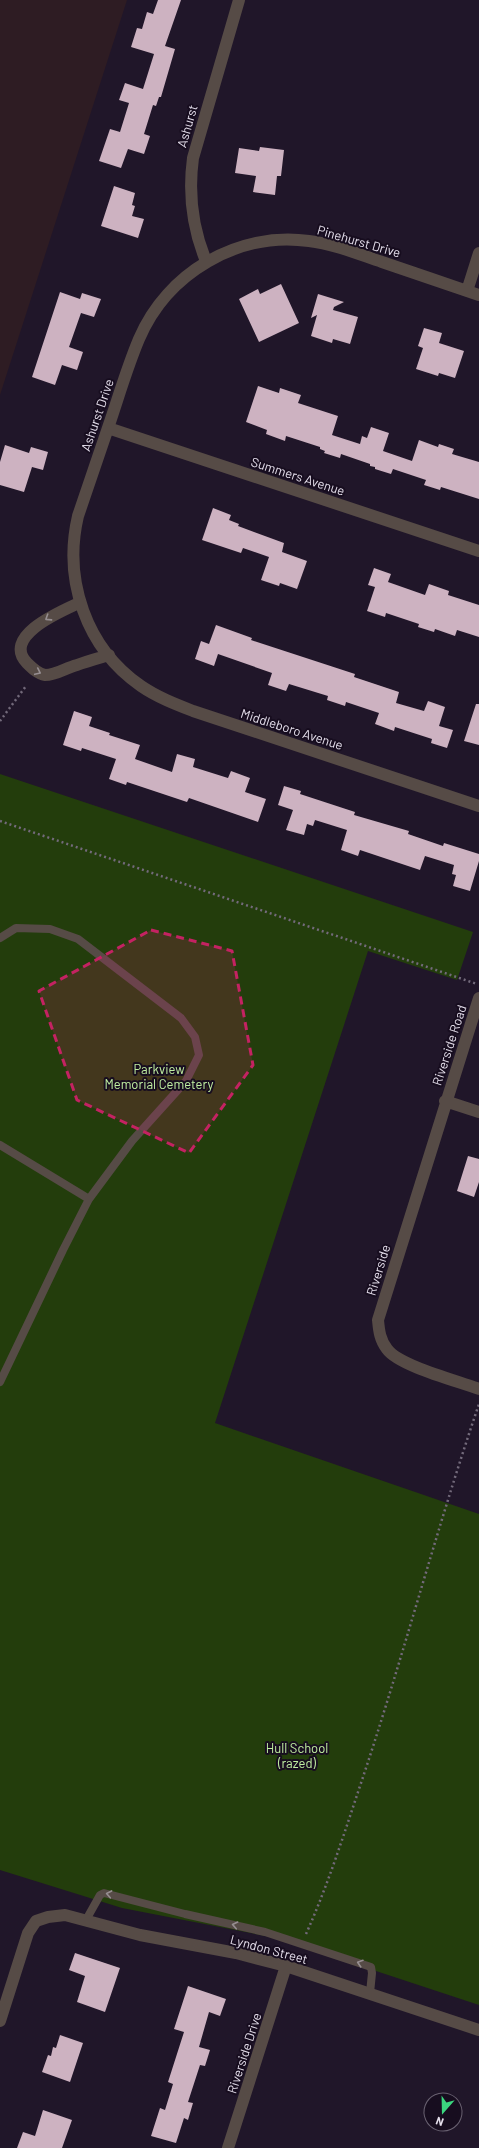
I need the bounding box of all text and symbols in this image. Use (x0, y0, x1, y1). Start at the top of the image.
street label: Ashurst (173, 103, 201, 149)
street label: Pinehurst Drive (315, 221, 403, 261)
street label: Ashurst Drive (77, 377, 117, 453)
street label: Summers Avenue (249, 453, 347, 499)
one-way arrow (45, 613, 52, 621)
one-way arrow (34, 667, 42, 675)
street label: Middleboro Avenue (239, 705, 345, 753)
street label: Riverside Road (428, 1003, 470, 1087)
park label: Parkview Memorial Cemetery (104, 1061, 214, 1092)
street label: Riverside (363, 1243, 393, 1297)
park label: Hull School (razed) (266, 1740, 328, 1771)
one-way arrow (106, 1891, 113, 1899)
one-way arrow (232, 1922, 239, 1930)
street label: Lyndon Street (229, 1931, 309, 1967)
one-way arrow (356, 1959, 363, 1968)
street label: Riverside Drive (223, 2011, 265, 2095)
north arrow (423, 2092, 463, 2132)
text: N (434, 2115, 445, 2129)

